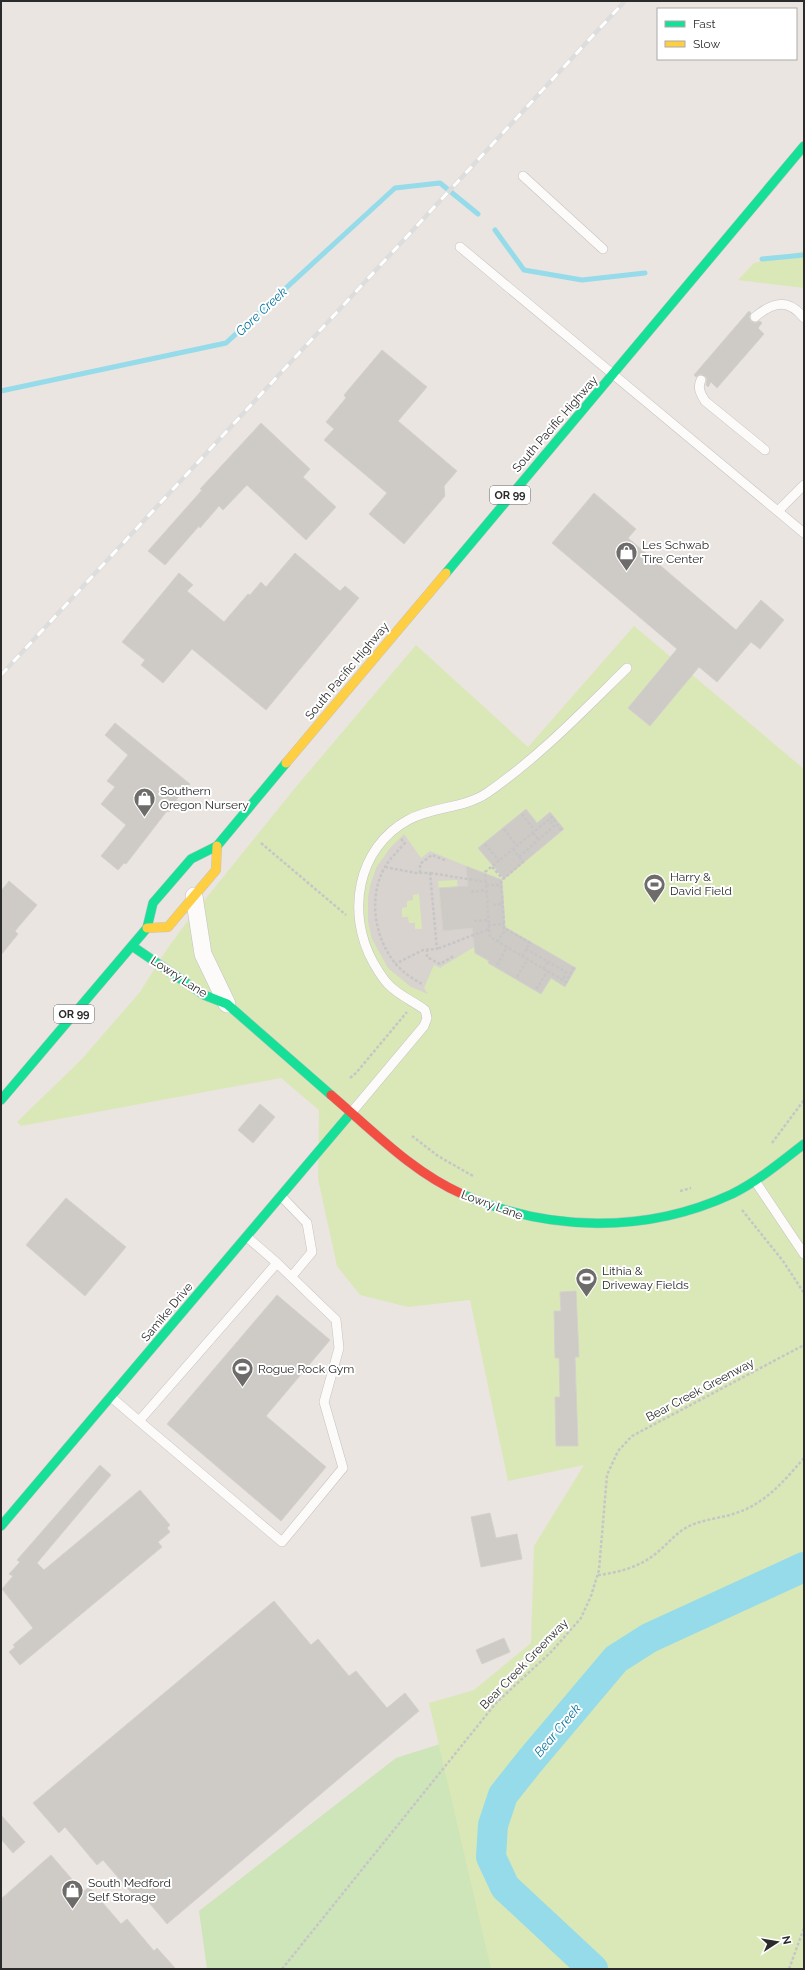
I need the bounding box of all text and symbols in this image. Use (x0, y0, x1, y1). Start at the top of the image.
legend (657, 8, 797, 60)
text: Fast (693, 17, 716, 31)
text: Slow (693, 37, 720, 51)
water label: Gore Creek (233, 284, 290, 339)
street label: South Pacific Highway (509, 373, 601, 475)
road number: OR 99 (490, 486, 530, 504)
place label: Les Schwab Tire Center (642, 538, 709, 566)
shop icon: Les Schwab Tire Center (614, 539, 640, 572)
street label: South Pacific Highway (302, 619, 392, 722)
place label: Southern Oregon Nursery (160, 784, 249, 812)
shop icon: Southern Oregon Nursery (132, 785, 158, 818)
place label: Harry & David Field (670, 870, 732, 898)
sports icon: Harry & David Field (641, 871, 667, 904)
street label: Lowry Lane (148, 954, 210, 1000)
road number: OR 99 (54, 1005, 94, 1023)
street label: Lowry Lane (459, 1187, 525, 1223)
place label: Lithia & Driveway Fields (602, 1264, 689, 1292)
sports icon: Lithia & Driveway Fields (574, 1265, 600, 1298)
street label: Samike Drive (138, 1280, 196, 1344)
street label: Bear Creek Greenway (644, 1355, 757, 1424)
sports icon: Rogue Rock Gym (229, 1356, 255, 1389)
place label: Rogue Rock Gym (258, 1362, 354, 1376)
street label: Bear Creek Greenway (477, 1615, 571, 1712)
water label: Bear Creek (531, 1701, 584, 1760)
place label: South Medford Self Storage (88, 1876, 171, 1904)
shop icon: South Medford Self Storage (59, 1877, 85, 1910)
north arrow (757, 1922, 797, 1962)
text: N (779, 1935, 794, 1945)

